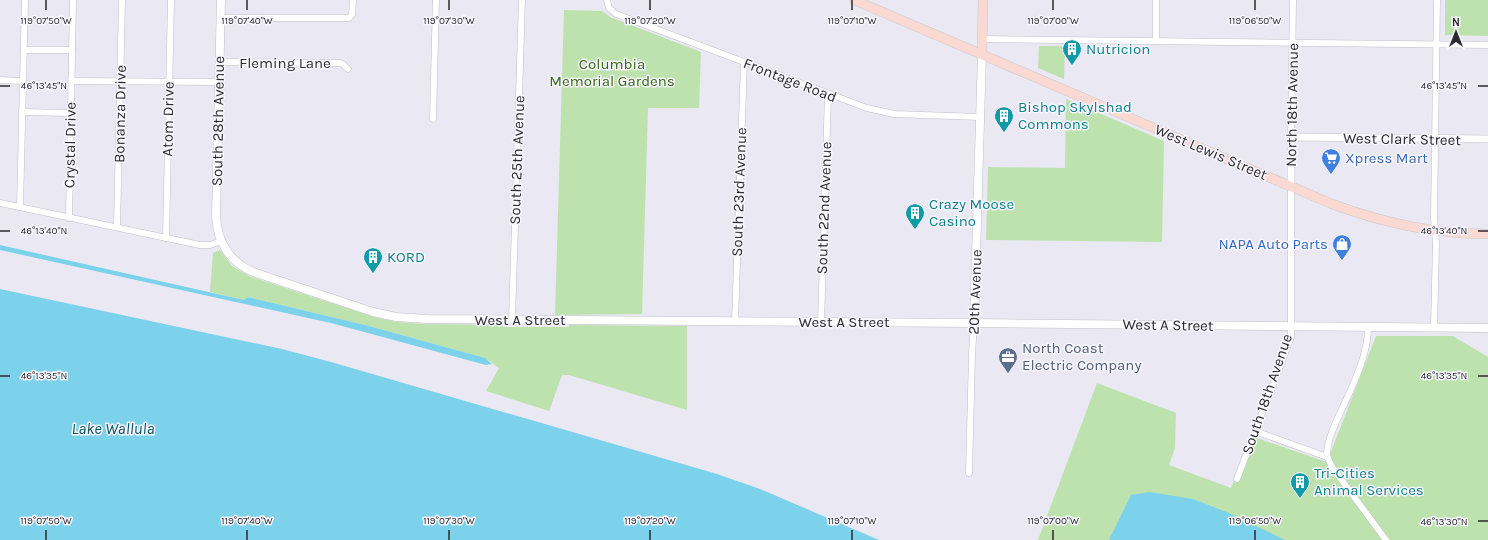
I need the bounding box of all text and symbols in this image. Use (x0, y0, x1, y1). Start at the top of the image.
north arrow (1436, 12, 1476, 52)
text: 119°07'50"W (20, 15, 72, 27)
text: 119°07'40"W (221, 15, 273, 27)
text: 119°07'30"W (423, 15, 475, 27)
text: 119°07'20"W (624, 15, 676, 27)
text: 119°07'10"W (827, 15, 877, 27)
text: 119°07'00"W (1027, 15, 1079, 27)
text: 119°06'50"W (1229, 15, 1281, 27)
text: N (1452, 16, 1460, 29)
building icon: Nutricion (1061, 38, 1083, 66)
place label: Nutricion (1086, 40, 1150, 58)
street label: North 18th Avenue (1282, 43, 1302, 167)
street label: Fleming Lane (239, 54, 331, 72)
street label: Frontage Road (741, 54, 839, 106)
park label: Columbia Memorial Gardens (549, 55, 675, 90)
street label: South 28th Avenue (208, 56, 228, 186)
street label: Bonanza Drive (110, 65, 130, 163)
text: 46°13'45"N (21, 80, 67, 92)
text: 46°13'45"N (1421, 80, 1467, 92)
street label: Atom Drive (158, 81, 178, 157)
street label: South 25th Avenue (506, 95, 528, 225)
place label: Bishop Skylshad Commons (1018, 98, 1132, 133)
street label: Crystal Drive (60, 102, 80, 188)
building icon: Bishop Skylshad Commons (993, 105, 1015, 133)
street label: West Lewis Street (1152, 120, 1270, 184)
street label: South 23rd Avenue (728, 127, 750, 257)
street label: West Clark Street (1343, 129, 1461, 149)
street label: South 22nd Avenue (813, 141, 835, 275)
supermarket icon: Xpress Mart (1320, 147, 1342, 175)
place label: Xpress Mart (1345, 149, 1428, 167)
place label: Crazy Moose Casino (929, 195, 1014, 230)
building icon: Crazy Moose Casino (904, 202, 926, 230)
text: 46°13'40"N (21, 225, 67, 237)
text: 46°13'40"N (1421, 225, 1467, 237)
shop icon: NAPA Auto Parts (1331, 233, 1353, 261)
place label: NAPA Auto Parts (1219, 235, 1328, 253)
building icon: KORD (362, 246, 384, 274)
place label: KORD (387, 248, 425, 266)
street label: 20th Avenue (965, 249, 985, 335)
street label: West A Street (474, 311, 566, 329)
street label: West A Street (798, 313, 890, 331)
street label: West A Street (1122, 315, 1214, 335)
street label: South 18th Avenue (1238, 331, 1296, 457)
place label: North Coast Electric Company (1022, 339, 1141, 374)
office icon: North Coast Electric Company (997, 346, 1019, 374)
text: 46°13'35"N (21, 370, 67, 382)
text: 46°13'35"N (1421, 370, 1467, 382)
water label: Lake Wallula (71, 419, 155, 438)
place label: Tri-Cities Animal Services (1314, 464, 1424, 499)
building icon: Tri-Cities Animal Services (1289, 471, 1311, 499)
text: 119°07'50"W (20, 515, 72, 527)
text: 119°07'40"W (221, 515, 273, 527)
text: 119°07'30"W (423, 515, 475, 527)
text: 119°07'20"W (624, 515, 676, 527)
text: 119°07'10"W (827, 515, 877, 527)
text: 119°07'00"W (1027, 515, 1079, 527)
text: 119°06'50"W (1229, 515, 1281, 527)
text: 46°13'30"N (1420, 516, 1468, 528)

